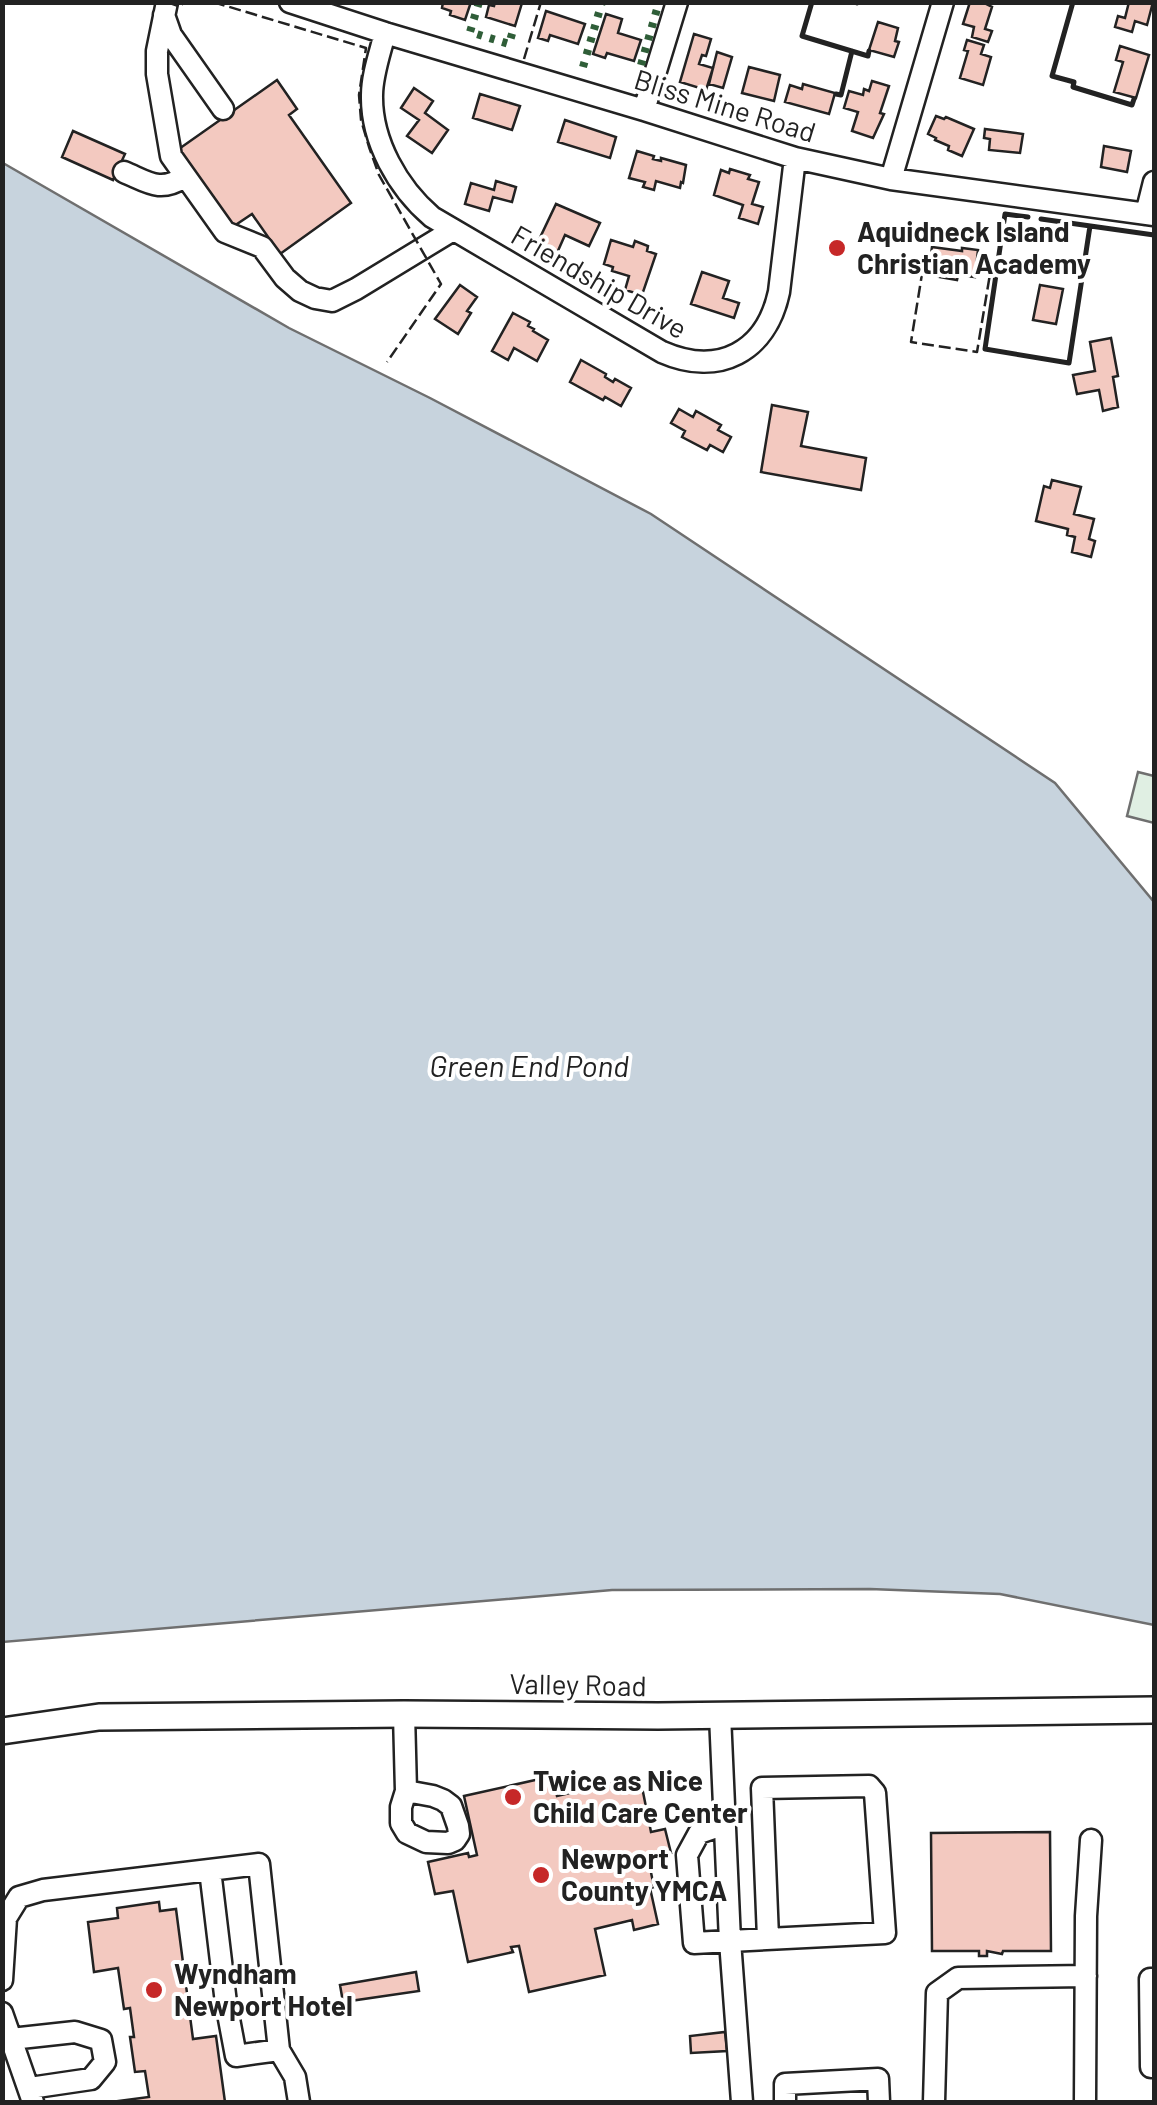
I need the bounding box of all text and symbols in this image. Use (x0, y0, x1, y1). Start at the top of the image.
street label: Bliss Mine Road (631, 61, 820, 149)
place label: Aquidneck Island Christian Academy (857, 214, 1091, 280)
street label: Friendship Drive (506, 217, 693, 345)
marker: Aquidneck Island Christian Academy (826, 237, 848, 259)
water label: Green End Pond (429, 1047, 629, 1083)
street label: Valley Road (509, 1666, 647, 1702)
place label: Twice as Nice Child Care Center (533, 1763, 748, 1829)
marker: Twice as Nice Child Care Center (502, 1786, 524, 1808)
place label: Newport County YMCA (561, 1841, 727, 1907)
marker: Newport County YMCA (530, 1864, 552, 1886)
place label: Wyndham Newport Hotel (174, 1956, 353, 2022)
marker: Wyndham Newport Hotel (143, 1979, 165, 2001)

